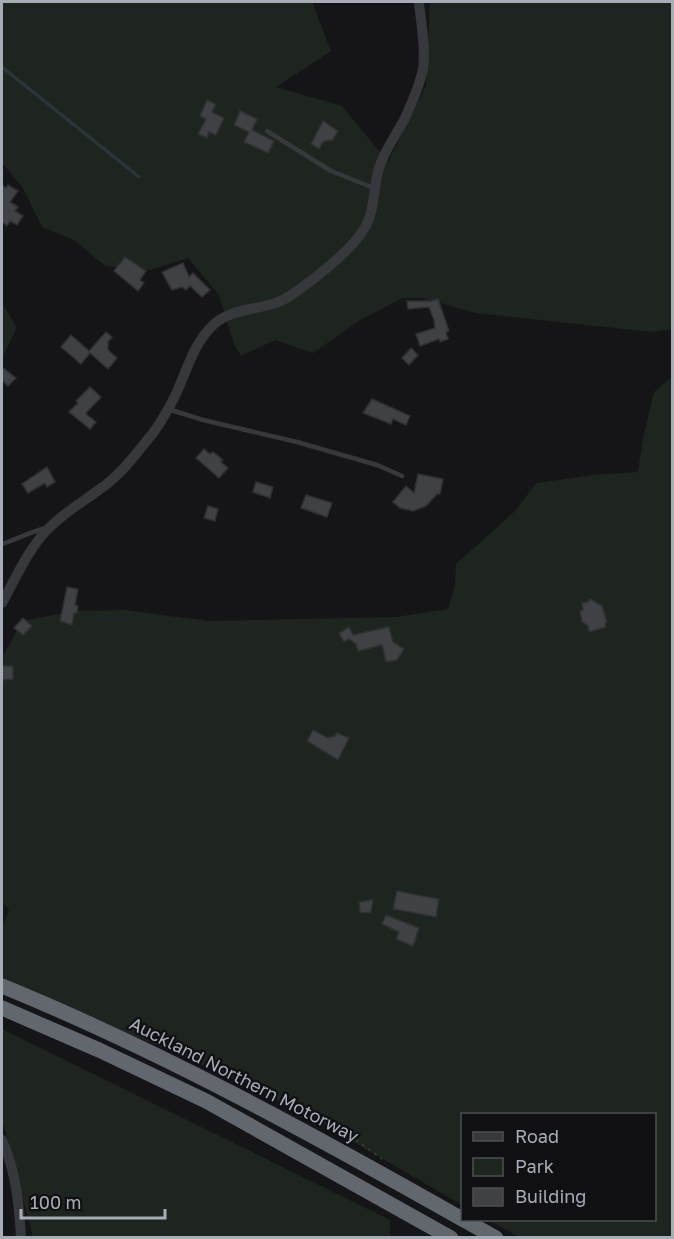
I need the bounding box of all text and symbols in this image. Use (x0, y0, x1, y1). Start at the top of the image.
street label: Auckland Northern Motorway (126, 1012, 363, 1147)
legend (461, 1113, 656, 1221)
text: Road (515, 1125, 559, 1147)
text: Park (515, 1155, 554, 1177)
scale bar (21, 1182, 165, 1220)
text: Building (515, 1185, 586, 1207)
text: 100 m (30, 1191, 81, 1213)

